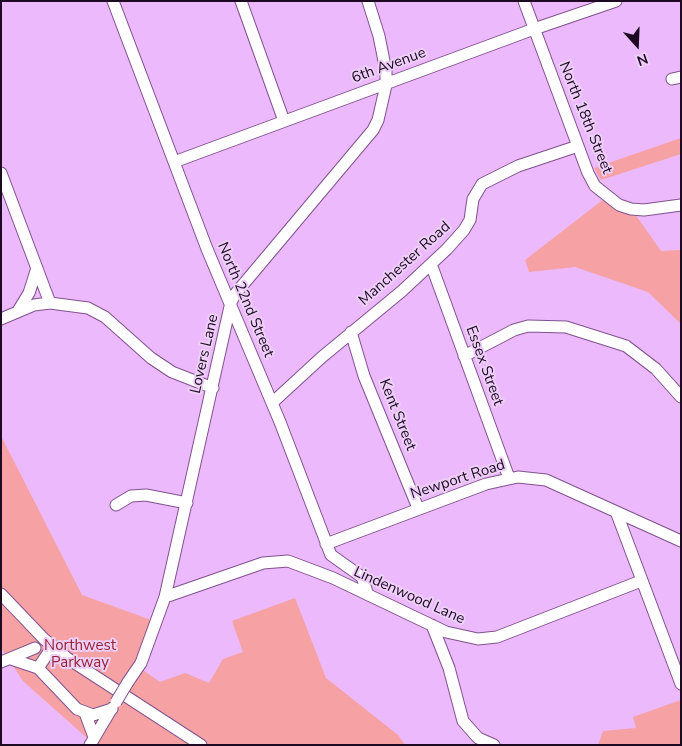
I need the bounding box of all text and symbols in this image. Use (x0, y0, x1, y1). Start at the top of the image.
north arrow (612, 20, 662, 70)
street label: 6th Avenue (349, 44, 429, 88)
text: N (634, 49, 650, 70)
street label: North 18th Street (554, 59, 616, 177)
street label: Manchester Road (355, 218, 455, 310)
street label: North 22nd Street (213, 240, 277, 360)
street label: Lovers Lane (187, 313, 223, 395)
street label: Essex Street (461, 324, 507, 408)
street label: Kent Street (374, 377, 420, 453)
street label: Newport Road (408, 456, 508, 504)
street label: Lindenwood Lane (351, 563, 467, 629)
park label: Northwest Parkway (44, 637, 116, 672)

